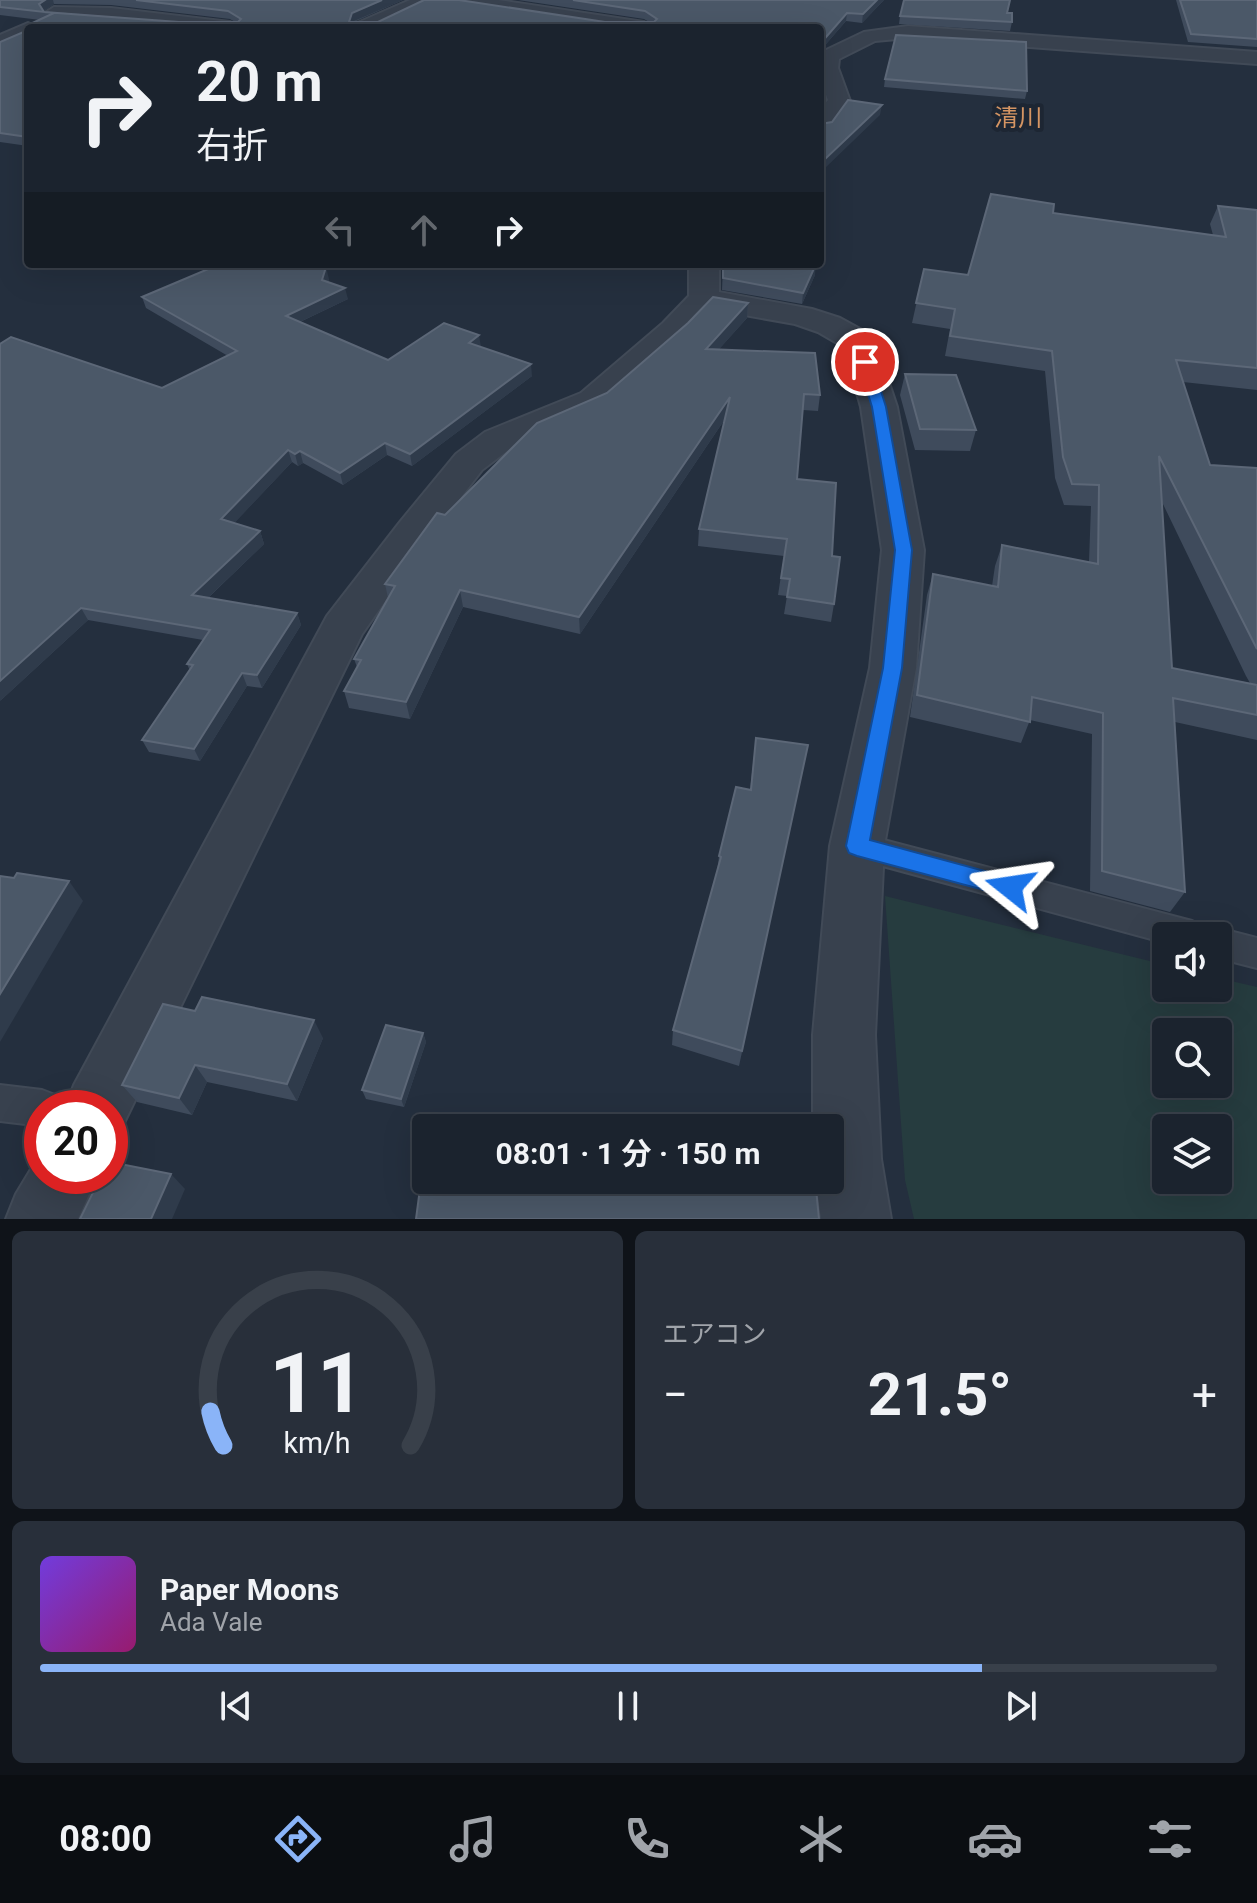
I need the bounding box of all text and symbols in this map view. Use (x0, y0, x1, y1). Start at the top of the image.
text: 20 m (196, 49, 323, 115)
icon: right (64, 56, 168, 160)
district label: 清川 (994, 104, 1042, 132)
text: 右折 (196, 125, 268, 167)
icon: left (318, 208, 362, 252)
icon: ahead (402, 208, 446, 252)
icon: right (486, 208, 530, 252)
pin (831, 328, 899, 396)
icon: arrive (843, 340, 887, 384)
position arrow (968, 845, 1052, 929)
map controls (1152, 922, 1232, 1194)
button: sound (1152, 922, 1232, 1002)
button: search (1152, 1018, 1232, 1098)
speed limit sign: 20 (24, 1090, 128, 1194)
button: layers (1152, 1114, 1232, 1194)
text: 08:01 · 1 分 · 150 m (496, 1136, 760, 1171)
text: エアコン (663, 1319, 767, 1349)
text: 11 (270, 1335, 365, 1432)
text: 21.5° (868, 1359, 1012, 1430)
text: − (663, 1369, 688, 1421)
text: + (1192, 1369, 1217, 1421)
text: km/h (284, 1426, 351, 1460)
text: Paper Moons (160, 1572, 339, 1607)
text: Ada Vale (160, 1607, 262, 1637)
icon: previous (214, 1684, 258, 1728)
icon: pause (606, 1684, 650, 1728)
icon: next (999, 1684, 1043, 1728)
icon: directions (270, 1811, 326, 1867)
icon: music (445, 1811, 501, 1867)
icon: phone (619, 1811, 675, 1867)
icon: climate (793, 1811, 849, 1867)
icon: car (967, 1811, 1023, 1867)
icon: filters (1142, 1811, 1198, 1867)
text: 08:00 (59, 1818, 152, 1860)

